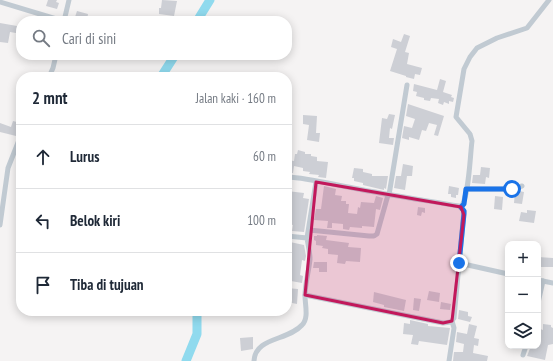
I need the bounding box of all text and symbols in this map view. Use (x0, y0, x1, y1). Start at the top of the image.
search box (16, 16, 292, 60)
icon: search (30, 27, 52, 49)
text: Cari di sini (62, 29, 116, 48)
text: 2 mnt (32, 87, 67, 109)
text: Jalan kaki · 160 m (196, 90, 276, 107)
icon: ahead (32, 146, 54, 168)
text: Lurus (70, 147, 99, 166)
text: 60 m (253, 148, 276, 165)
route start (503, 180, 521, 198)
icon: left (32, 210, 54, 232)
text: Belok kiri (70, 211, 120, 230)
text: 100 m (247, 212, 276, 229)
map controls (505, 241, 541, 349)
button: + (505, 241, 541, 277)
route end (450, 254, 468, 272)
icon: arrive (32, 274, 54, 296)
text: Tiba di tujuan (70, 275, 144, 294)
button: − (505, 277, 541, 313)
button: layers (505, 313, 541, 349)

